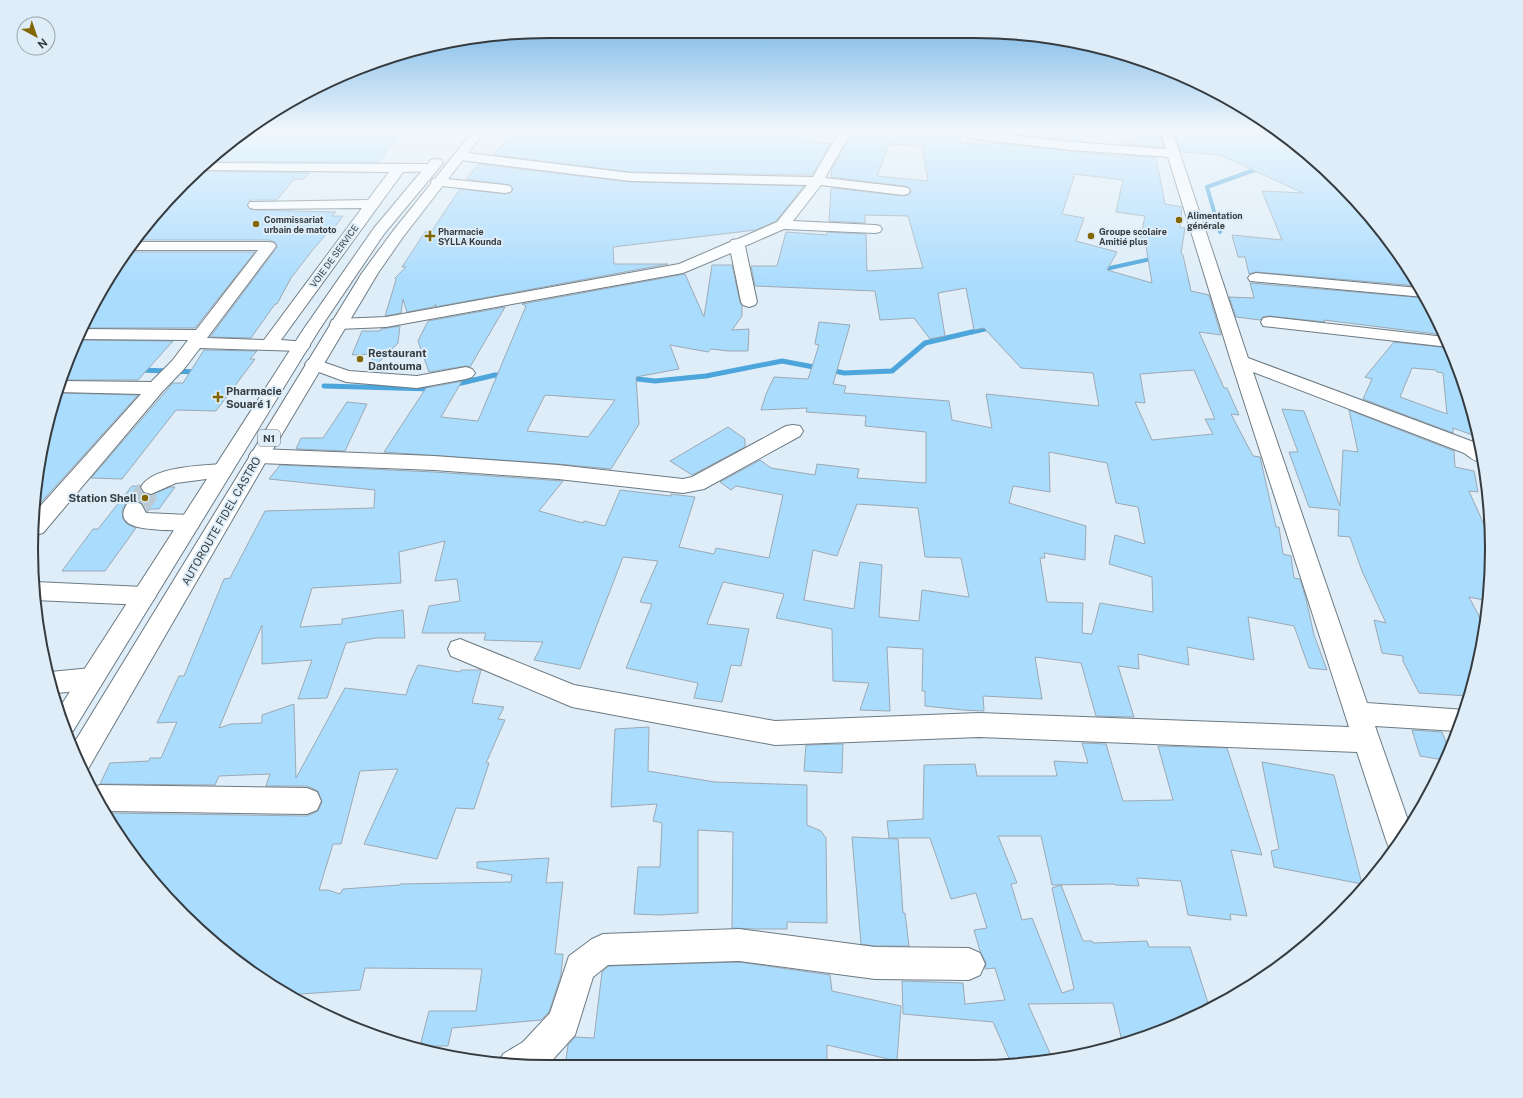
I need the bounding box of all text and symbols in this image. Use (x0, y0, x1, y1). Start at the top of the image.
north arrow (16, 16, 56, 56)
text: N (35, 36, 50, 51)
place label: Alimentation générale (1187, 210, 1243, 231)
place label: Commissariat urbain de matoto (264, 214, 336, 235)
marker: Alimentation générale (1174, 215, 1184, 225)
marker: Commissariat urbain de matoto (251, 219, 261, 229)
street label: VOIE DE SERVICE (308, 222, 361, 289)
place label: Pharmacie SYLLA Kounda (438, 226, 502, 247)
place label: Groupe scolaire Amitié plus (1099, 226, 1167, 247)
marker: Pharmacie SYLLA Kounda (425, 231, 435, 241)
marker: Groupe scolaire Amitié plus (1086, 231, 1096, 241)
place label: Restaurant Dantouma (368, 347, 427, 372)
marker: Restaurant Dantouma (355, 354, 365, 364)
place label: Pharmacie Souaré 1 (226, 385, 282, 410)
marker: Pharmacie Souaré 1 (213, 392, 223, 402)
road number: N1 (258, 430, 280, 446)
street label: AUTOROUTE FIDEL CASTRO (179, 455, 263, 587)
place label: Station Shell (69, 492, 137, 504)
marker: Station Shell (140, 493, 150, 503)

